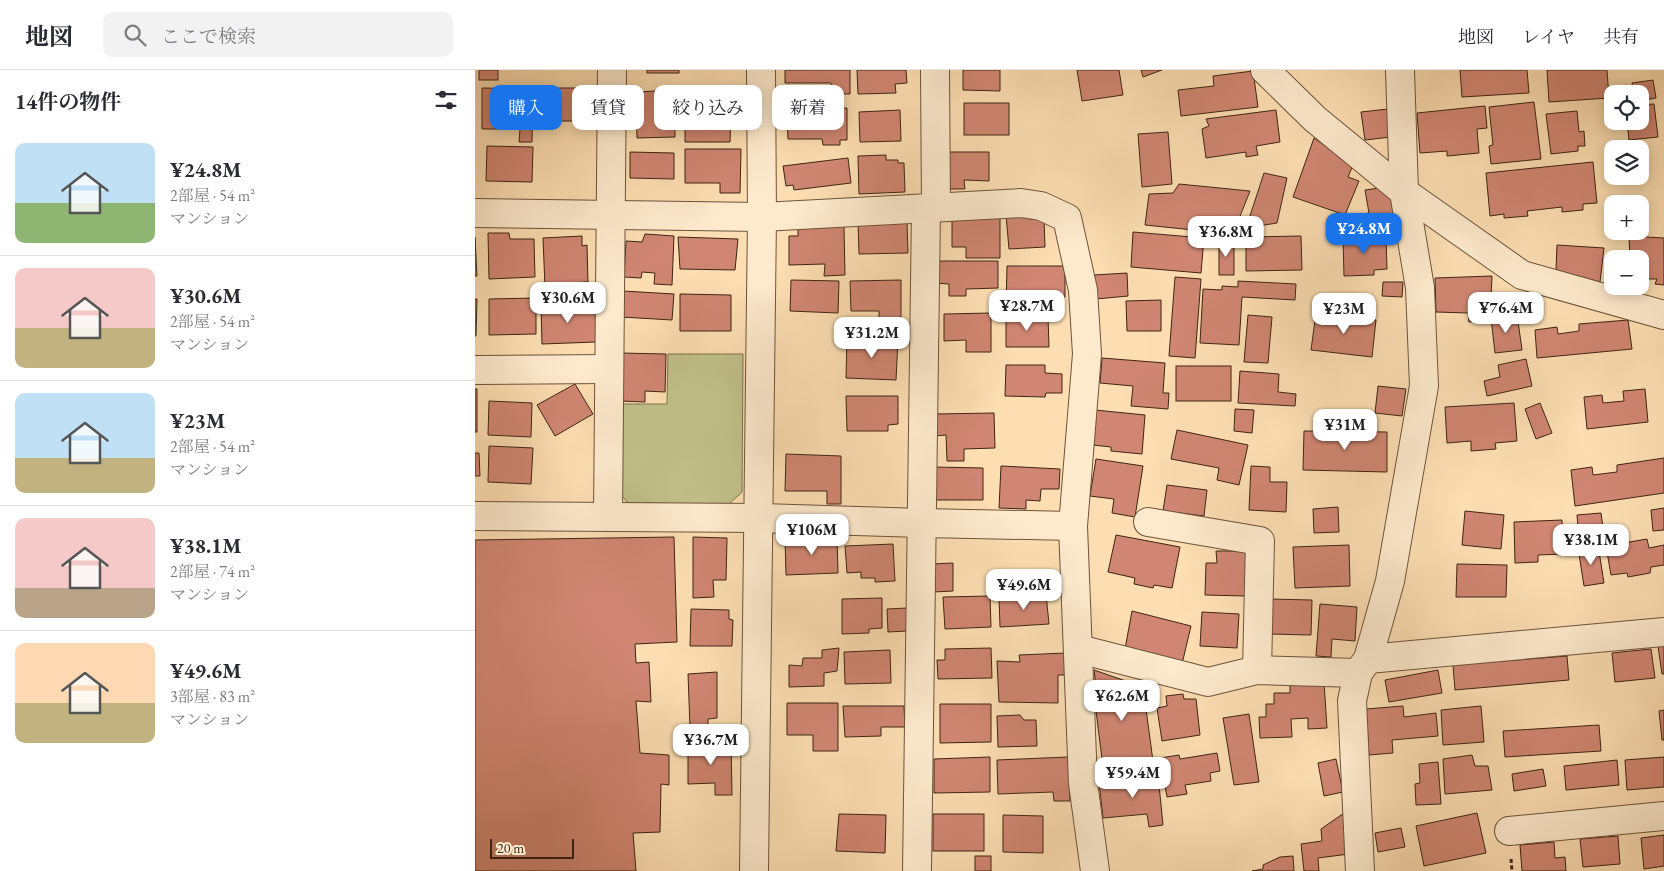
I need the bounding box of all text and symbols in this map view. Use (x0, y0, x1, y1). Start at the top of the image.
search box (103, 12, 453, 57)
text: 地図 (25, 21, 73, 52)
icon: search (121, 21, 149, 49)
text: ここで検索 (161, 24, 256, 49)
text: 地図 (1458, 25, 1494, 48)
text: レイヤ (1522, 25, 1575, 48)
text: 共有 (1603, 25, 1639, 48)
chip: 購入 (490, 85, 562, 130)
chip: 賃貸 (572, 85, 644, 130)
chip: 絞り込み (654, 85, 762, 130)
chip: 新着 (772, 85, 844, 130)
map controls (1604, 85, 1649, 295)
button: locate (1604, 85, 1649, 130)
icon: filters (432, 86, 460, 114)
text: 14件の物件 (15, 88, 121, 115)
button: layers (1604, 140, 1649, 185)
text: ¥24.8M (170, 156, 241, 183)
icon: home (55, 163, 115, 223)
text: 2部屋 · 54 m² (170, 185, 255, 206)
button: + (1604, 195, 1649, 240)
text: マンション (170, 208, 249, 229)
pin: ¥24.8M (1323, 212, 1405, 255)
pin: ¥36.8M (1185, 216, 1267, 258)
text: ¥24.8M (1337, 218, 1391, 239)
text: ¥36.8M (1199, 221, 1253, 242)
button: − (1604, 250, 1649, 295)
text: ¥30.6M (170, 282, 241, 309)
pin: ¥30.6M (527, 282, 609, 324)
text: ¥30.6M (541, 287, 595, 308)
icon: home (55, 288, 115, 348)
pin: ¥28.7M (986, 290, 1068, 332)
pin: ¥23M (1314, 292, 1374, 335)
pin: ¥76.4M (1465, 292, 1547, 334)
text: ¥28.7M (1000, 295, 1054, 316)
text: ¥76.4M (1479, 297, 1533, 318)
text: ¥23M (1323, 298, 1365, 319)
text: 2部屋 · 54 m² (170, 311, 255, 332)
pin: ¥31.2M (831, 316, 913, 359)
text: ¥31.2M (845, 322, 899, 343)
text: マンション (170, 334, 249, 355)
text: ¥23M (170, 407, 225, 434)
pin: ¥31M (1315, 408, 1375, 451)
icon: home (55, 413, 115, 473)
text: ¥31M (1324, 414, 1366, 435)
text: 2部屋 · 54 m² (170, 436, 255, 457)
text: マンション (170, 459, 249, 480)
pin: ¥106M (777, 514, 847, 556)
text: ¥106M (787, 519, 837, 540)
pin: ¥38.1M (1550, 524, 1632, 566)
text: ¥38.1M (1564, 529, 1618, 550)
text: ¥38.1M (170, 532, 241, 559)
icon: home (55, 538, 115, 598)
text: 2部屋 · 74 m² (170, 561, 255, 582)
pin: ¥49.6M (983, 568, 1065, 611)
text: ¥49.6M (997, 574, 1051, 595)
text: マンション (170, 584, 249, 605)
text: ¥49.6M (170, 657, 241, 684)
icon: home (55, 663, 115, 723)
pin: ¥62.6M (1081, 680, 1163, 722)
text: ¥62.6M (1095, 685, 1149, 706)
text: 3部屋 · 83 m² (170, 686, 255, 707)
text: マンション (170, 709, 249, 730)
pin: ¥36.7M (670, 724, 752, 766)
text: ¥36.7M (684, 729, 738, 750)
pin: ¥59.4M (1092, 756, 1174, 799)
text: ¥59.4M (1106, 762, 1160, 783)
scale bar (490, 836, 574, 859)
text: 20 m (497, 839, 524, 857)

